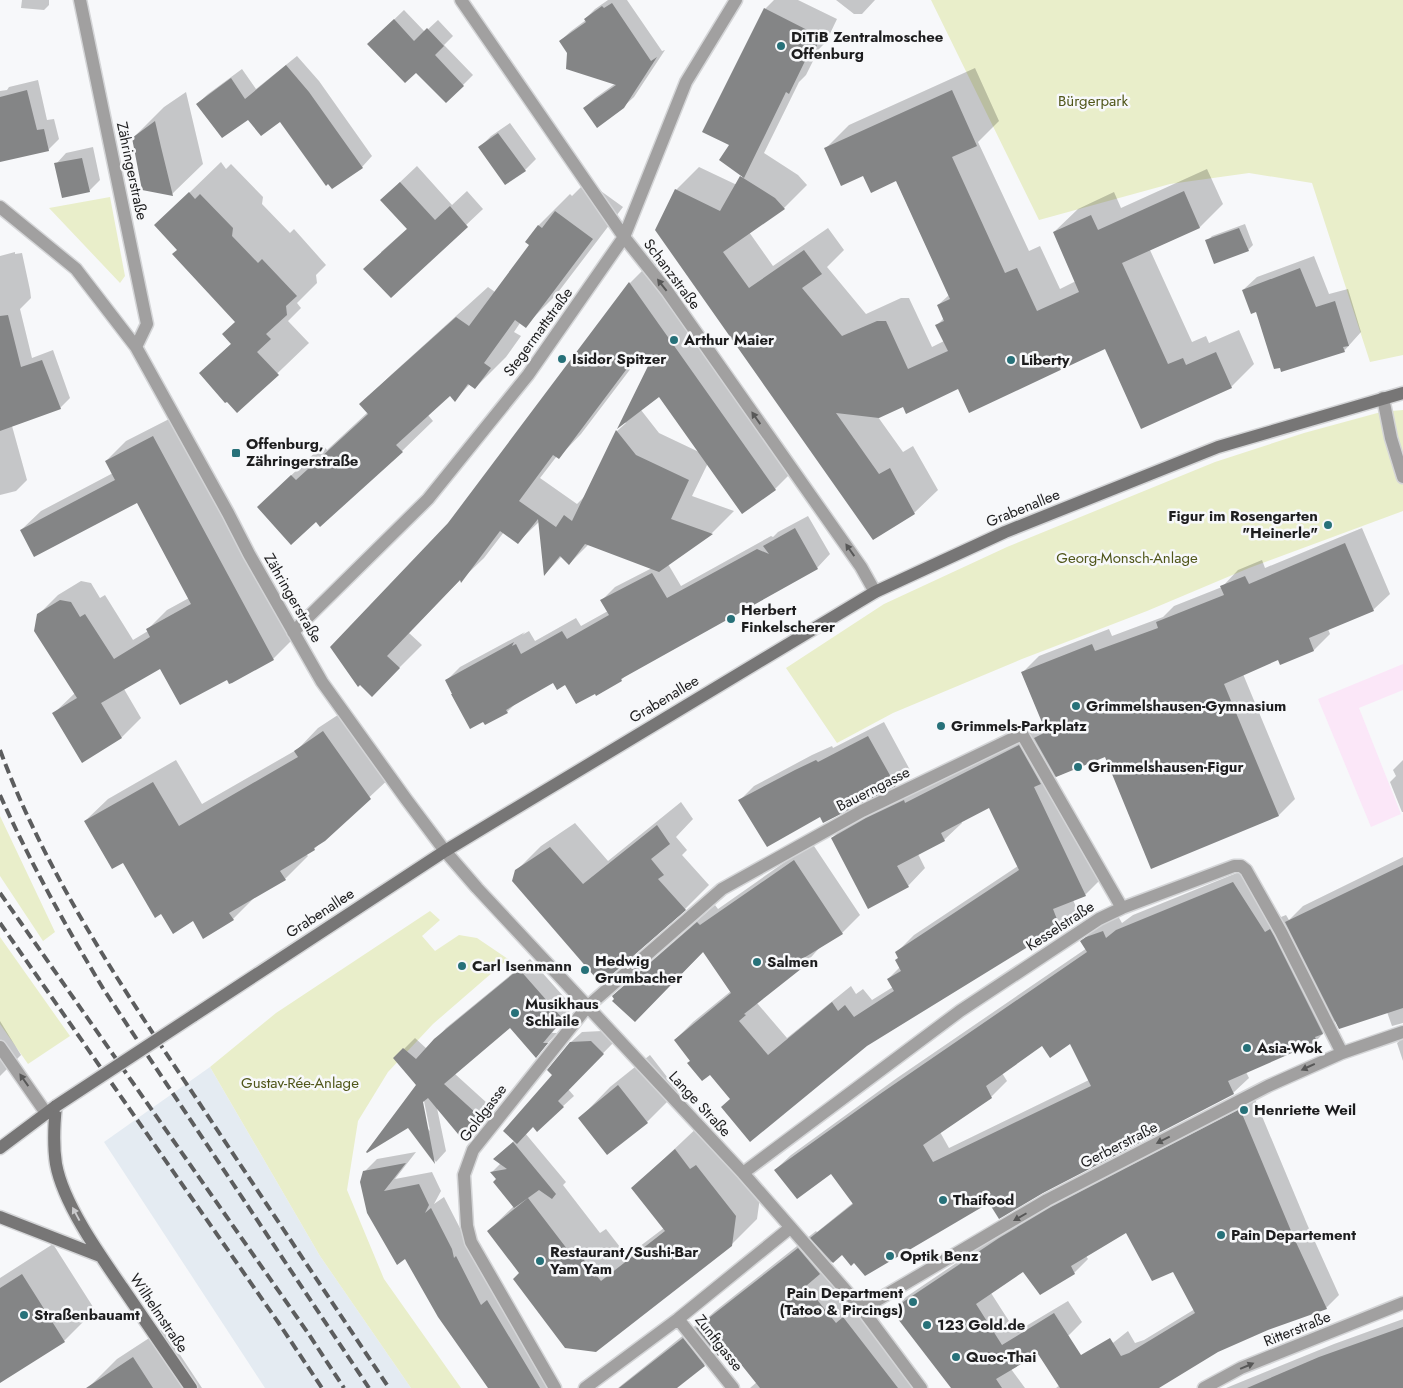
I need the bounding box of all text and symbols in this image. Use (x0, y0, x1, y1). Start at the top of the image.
place label: DiTiB Zentralmoschee Offenburg (791, 26, 944, 65)
marker: DiTiB Zentralmoschee Offenburg (775, 40, 787, 52)
park label: Bürgerpark (1058, 90, 1128, 112)
street label: Zähringerstraße (111, 120, 153, 222)
street label: Schanzstraße (638, 234, 706, 314)
one-way arrow (657, 278, 667, 292)
street label: Stegermattstraße (498, 283, 578, 381)
place label: Arthur Maier (683, 329, 775, 351)
marker: Arthur Maier (668, 334, 680, 346)
place label: Isidor Spitzer (572, 348, 667, 370)
place label: Liberty (1021, 349, 1070, 371)
marker: Isidor Spitzer (556, 353, 568, 365)
marker: Liberty (1005, 354, 1017, 366)
one-way arrow (751, 411, 761, 424)
place label: Offenburg, Zähringerstraße (246, 433, 359, 472)
marker: Offenburg, Zähringerstraße (230, 447, 242, 459)
street label: Grabenallee (983, 483, 1063, 533)
place label: Figur im Rosengarten "Heinerle" (1168, 505, 1318, 544)
marker: Figur im Rosengarten "Heinerle" (1322, 519, 1334, 531)
one-way arrow (845, 544, 855, 557)
park label: Georg-Monsch-Anlage (1056, 547, 1198, 569)
street label: Zähringerstraße (259, 549, 328, 647)
place label: Herbert Finkelscherer (741, 599, 836, 638)
marker: Herbert Finkelscherer (725, 613, 737, 625)
street label: Grabenallee (625, 669, 703, 728)
place label: Grimmelshausen-Gymnasium (1086, 695, 1286, 717)
marker: Grimmelshausen-Gymnasium (1070, 700, 1082, 712)
place label: Grimmels-Parkplatz (951, 715, 1087, 737)
marker: Grimmels-Parkplatz (935, 720, 947, 732)
place label: Grimmelshausen-Figur (1088, 756, 1244, 778)
street label: Bauerngasse (832, 761, 914, 817)
marker: Grimmelshausen-Figur (1072, 761, 1084, 773)
street label: Grabenallee (281, 882, 359, 943)
street label: Kesselstraße (1022, 896, 1099, 956)
place label: Hedwig Grumbacher (595, 950, 683, 989)
place label: Salmen (767, 951, 818, 973)
place label: Carl Isenmann (472, 955, 572, 977)
marker: Salmen (751, 956, 763, 968)
marker: Carl Isenmann (456, 960, 468, 972)
marker: Hedwig Grumbacher (579, 964, 591, 976)
place label: Musikhaus Schlaile (525, 993, 599, 1032)
marker: Musikhaus Schlaile (509, 1007, 521, 1019)
place label: Asia-Wok (1256, 1037, 1323, 1059)
marker: Asia-Wok (1241, 1042, 1253, 1054)
one-way arrow (1301, 1064, 1315, 1072)
street label: Lange Straße (664, 1066, 737, 1142)
park label: Gustav-Rée-Anlage (241, 1072, 359, 1094)
one-way arrow (19, 1073, 29, 1086)
street label: Goldgasse (454, 1079, 512, 1147)
place label: Henriette Weil (1254, 1099, 1356, 1121)
marker: Henriette Weil (1238, 1104, 1250, 1116)
street label: Gerberstraße (1077, 1116, 1162, 1174)
one-way arrow (1156, 1136, 1170, 1144)
place label: Thaifood (953, 1189, 1014, 1211)
marker: Thaifood (937, 1194, 949, 1206)
one-way arrow (72, 1206, 80, 1221)
one-way arrow (1013, 1212, 1026, 1221)
place label: Pain Departement (1231, 1224, 1356, 1246)
marker: Pain Departement (1215, 1229, 1227, 1241)
place label: Restaurant/Sushi-Bar Yam Yam (549, 1241, 699, 1280)
place label: Optik Benz (900, 1245, 979, 1267)
marker: Optik Benz (884, 1250, 896, 1262)
marker: Restaurant/Sushi-Bar Yam Yam (534, 1255, 546, 1267)
street label: Wilhelmstraße (124, 1269, 194, 1357)
place label: Pain Department (Tatoo & Pircings) (779, 1282, 903, 1321)
marker: Pain Department (Tatoo & Pircings) (907, 1296, 919, 1308)
place label: Straßenbauamt (34, 1304, 140, 1326)
street label: Ritterstraße (1260, 1305, 1334, 1352)
marker: Straßenbauamt (18, 1309, 30, 1321)
street label: Zunftgasse (690, 1310, 748, 1376)
place label: 123 Gold.de (937, 1314, 1026, 1336)
marker: 123 Gold.de (921, 1319, 933, 1331)
place label: Quoc-Thai (966, 1346, 1036, 1368)
marker: Quoc-Thai (950, 1351, 962, 1363)
one-way arrow (1240, 1362, 1255, 1370)

